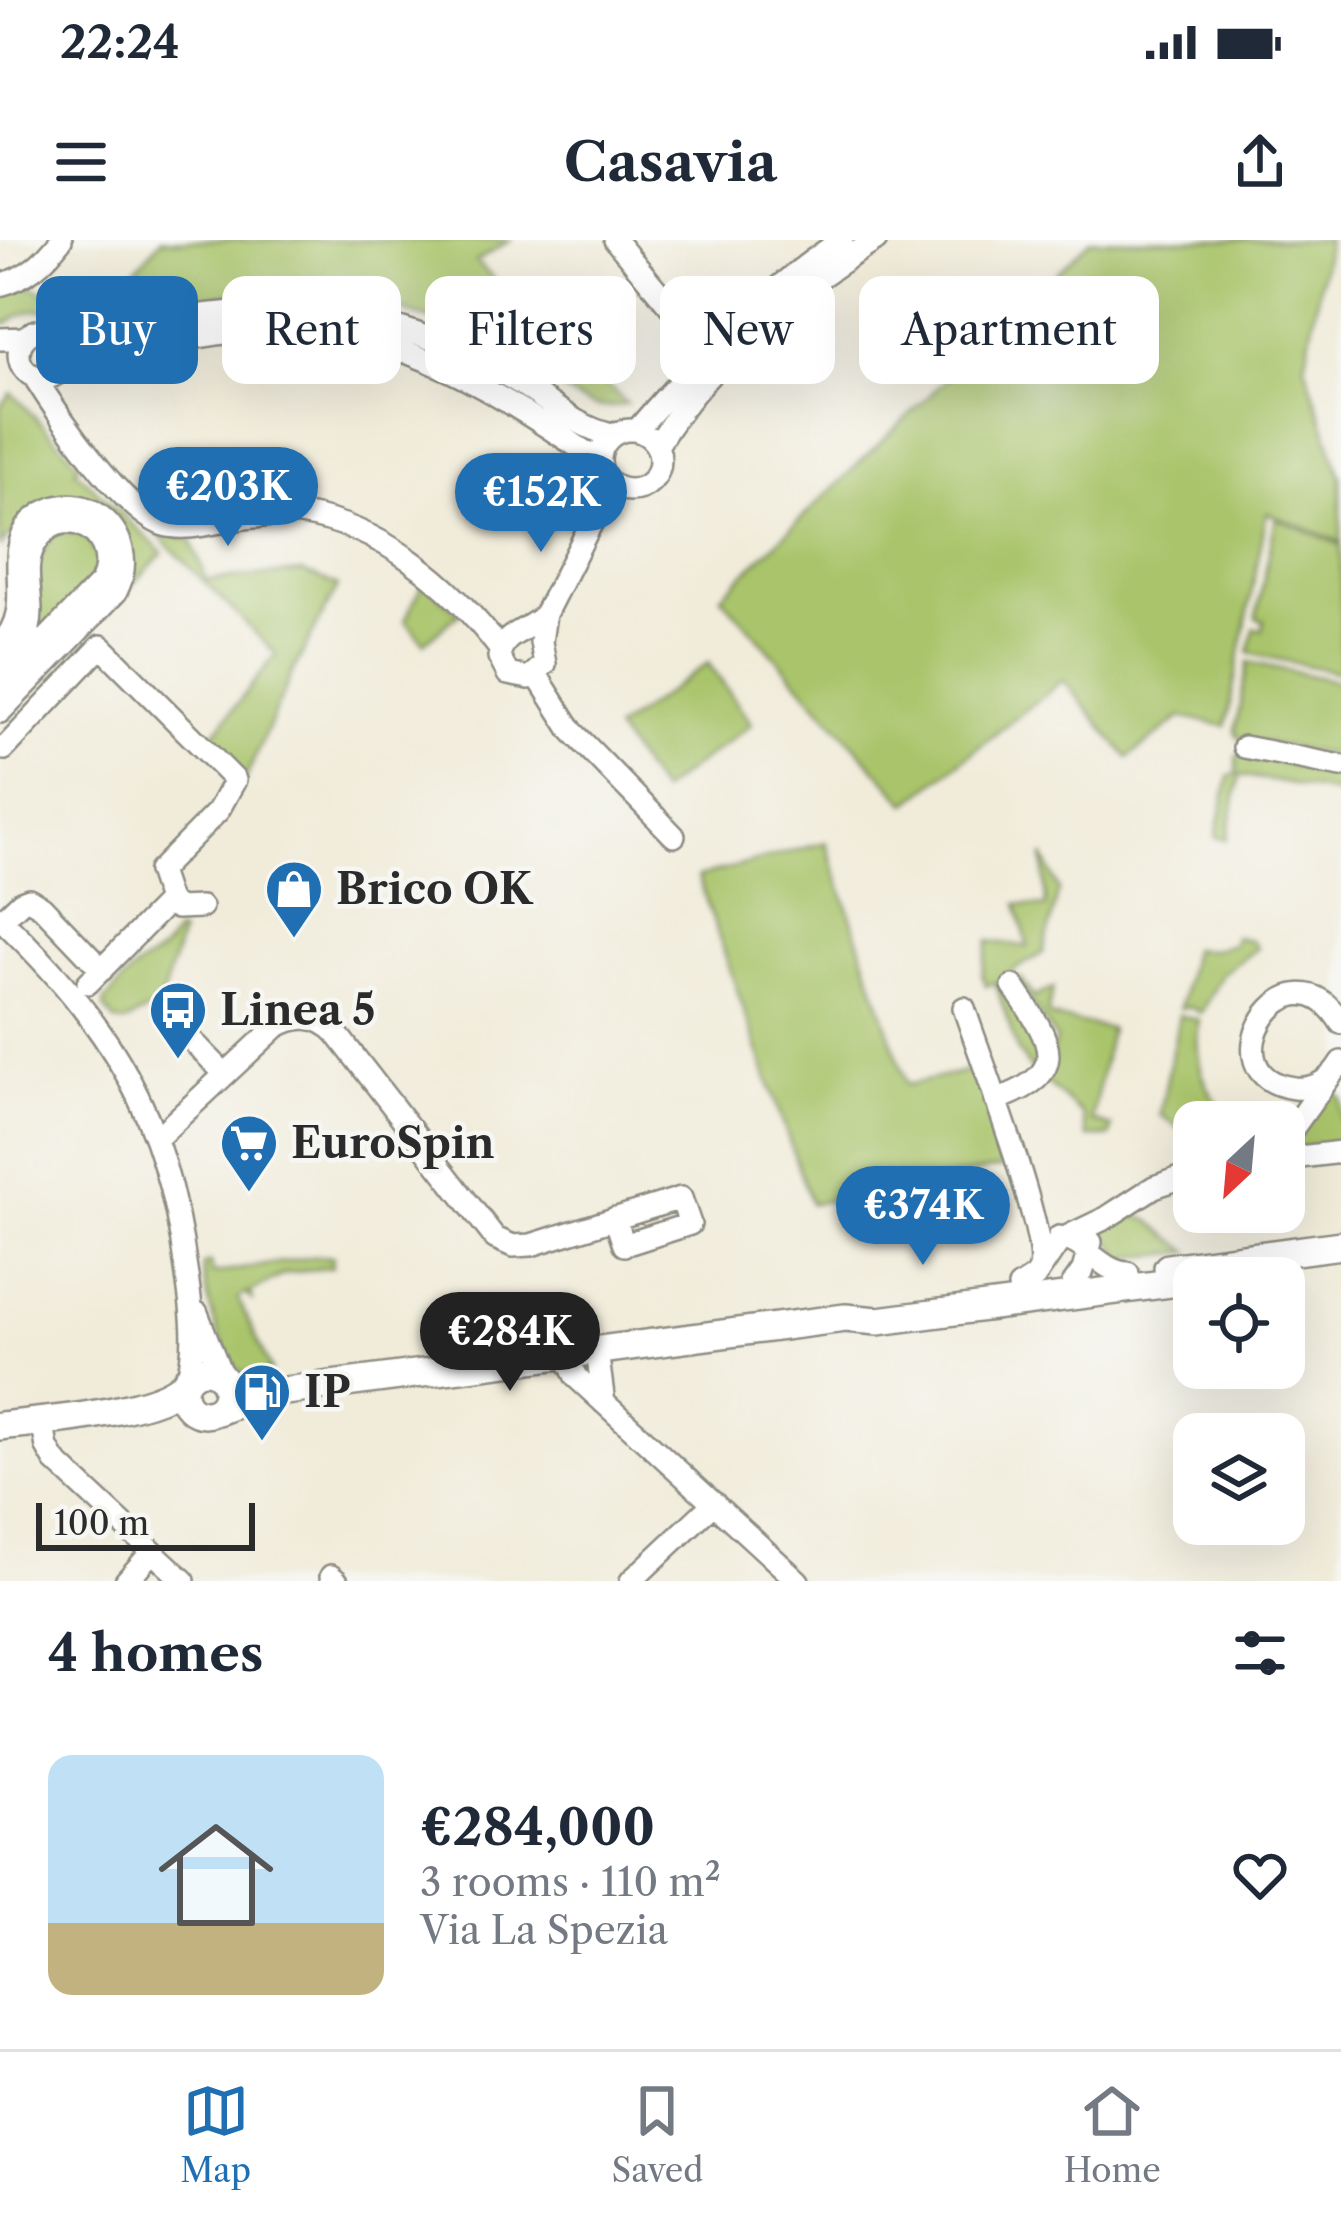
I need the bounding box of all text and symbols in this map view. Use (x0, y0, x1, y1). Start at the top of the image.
text: 22:24 (60, 14, 180, 70)
icon: menu (48, 129, 114, 195)
text: Casavia (564, 129, 777, 195)
icon: share (1227, 129, 1293, 195)
chip: Buy (36, 276, 198, 384)
chip: Rent (222, 276, 401, 384)
chip: Filters (425, 276, 636, 384)
chip: New (660, 276, 835, 384)
chip: Apartment (859, 276, 1159, 384)
pin: €203K (144, 447, 312, 549)
pin: €152K (457, 453, 625, 555)
text: €203K (165, 462, 291, 510)
text: €152K (482, 468, 600, 516)
shop icon: Brico OK (263, 858, 325, 940)
place label: Brico OK (336, 863, 534, 915)
bus stop icon: Linea 5 (147, 979, 209, 1061)
place label: Linea 5 (220, 984, 375, 1036)
north arrow (1173, 1101, 1305, 1233)
map controls (1173, 1101, 1305, 1545)
supermarket icon: EuroSpin (218, 1112, 280, 1194)
place label: EuroSpin (291, 1117, 495, 1169)
pin: €374K (839, 1166, 1007, 1268)
text: €374K (863, 1181, 983, 1229)
button: locate (1173, 1257, 1305, 1389)
pin: €284K (426, 1292, 594, 1394)
text: €284K (447, 1307, 573, 1355)
fuel station icon: IP (231, 1361, 293, 1443)
place label: IP (304, 1366, 351, 1418)
button: layers (1173, 1413, 1305, 1545)
scale bar (36, 1497, 255, 1550)
text: 100 m (54, 1503, 149, 1544)
icon: filters (1227, 1620, 1293, 1686)
text: 4 homes (48, 1622, 263, 1684)
text: €284,000 (420, 1796, 655, 1858)
icon: home (144, 1803, 288, 1947)
icon: heart (1227, 1842, 1293, 1908)
text: 3 rooms · 110 m² (420, 1858, 721, 1906)
text: Via La Spezia (420, 1906, 668, 1954)
tab: Map (180, 2078, 251, 2191)
tab: Saved (612, 2078, 703, 2191)
tab: Home (1064, 2078, 1161, 2191)

